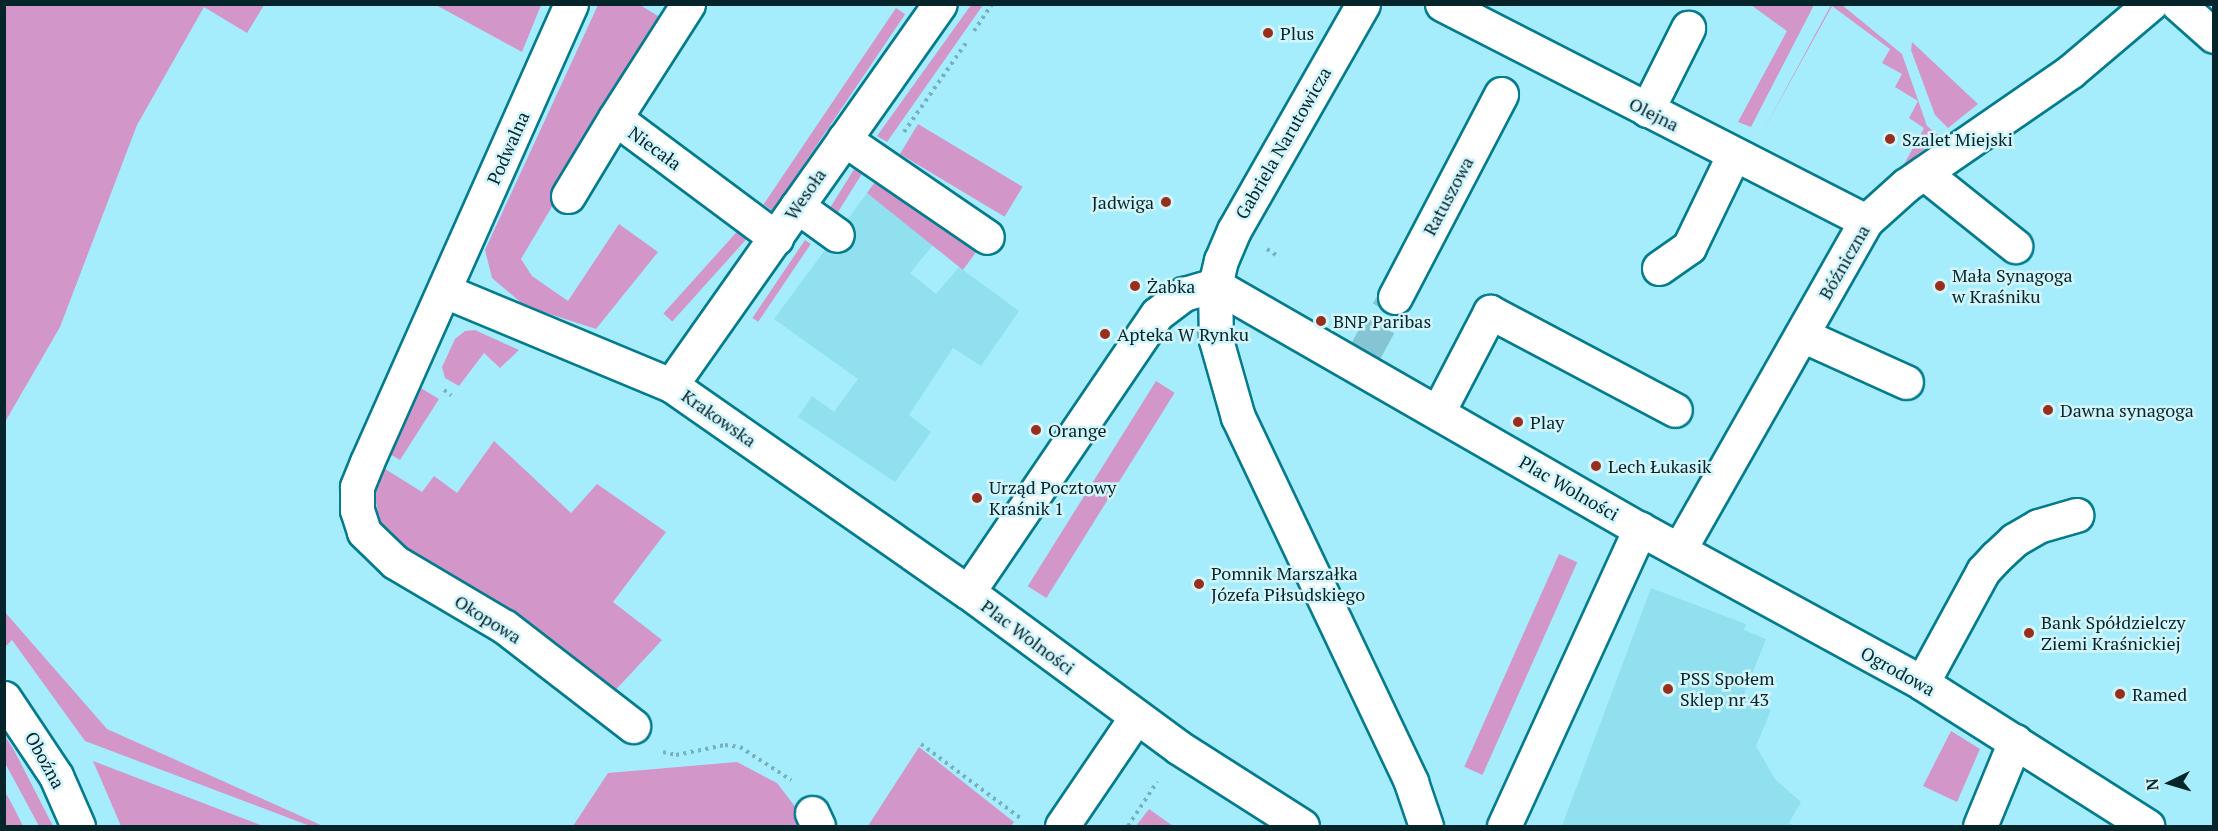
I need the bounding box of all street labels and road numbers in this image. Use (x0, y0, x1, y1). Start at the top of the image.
street label: Gabriela Narutowicza (1231, 63, 1335, 223)
street label: Olejna (1626, 92, 1682, 136)
street label: Podwalna (482, 108, 534, 188)
street label: Niecała (624, 122, 686, 174)
street label: Ratuszowa (1418, 153, 1478, 239)
street label: Wesoła (780, 164, 830, 224)
street label: Bóźniczna (1814, 221, 1874, 303)
street label: Krakowska (678, 385, 760, 451)
street label: Plac Wolności (1515, 451, 1623, 525)
street label: Okopowa (451, 590, 525, 648)
street label: Plac Wolności (977, 595, 1079, 679)
street label: Ogrodowa (1857, 642, 1939, 700)
street label: Oboźna (21, 728, 69, 792)

